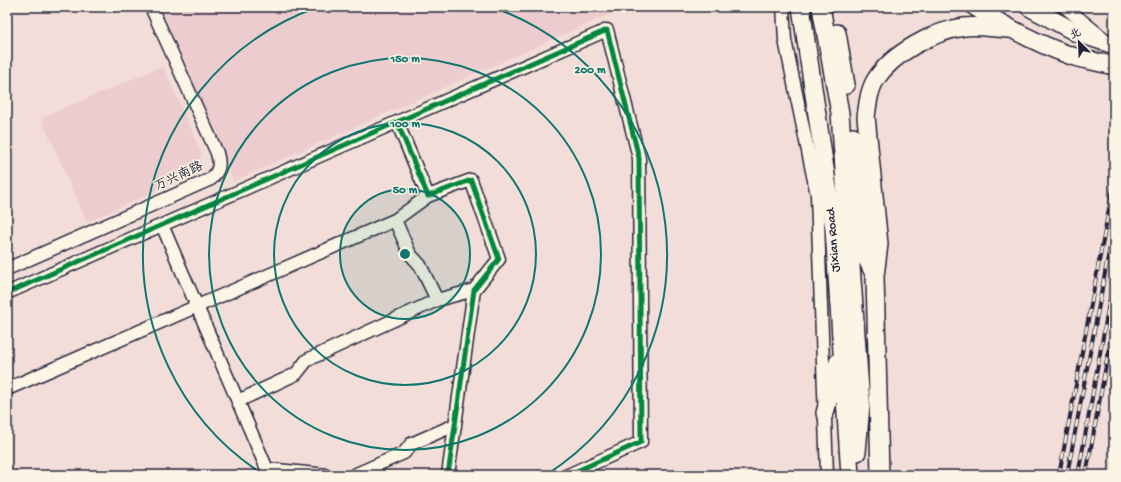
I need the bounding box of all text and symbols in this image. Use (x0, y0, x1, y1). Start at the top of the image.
north arrow (1059, 22, 1099, 62)
text: 北 (1068, 27, 1083, 42)
text: 150 m (389, 53, 420, 67)
text: 200 m (575, 64, 606, 78)
text: 100 m (389, 118, 420, 132)
street label: 万兴南路 (152, 158, 206, 195)
text: 50 m (393, 184, 418, 198)
street label: Jixian Road (824, 206, 844, 273)
centre of rings (398, 247, 412, 261)

